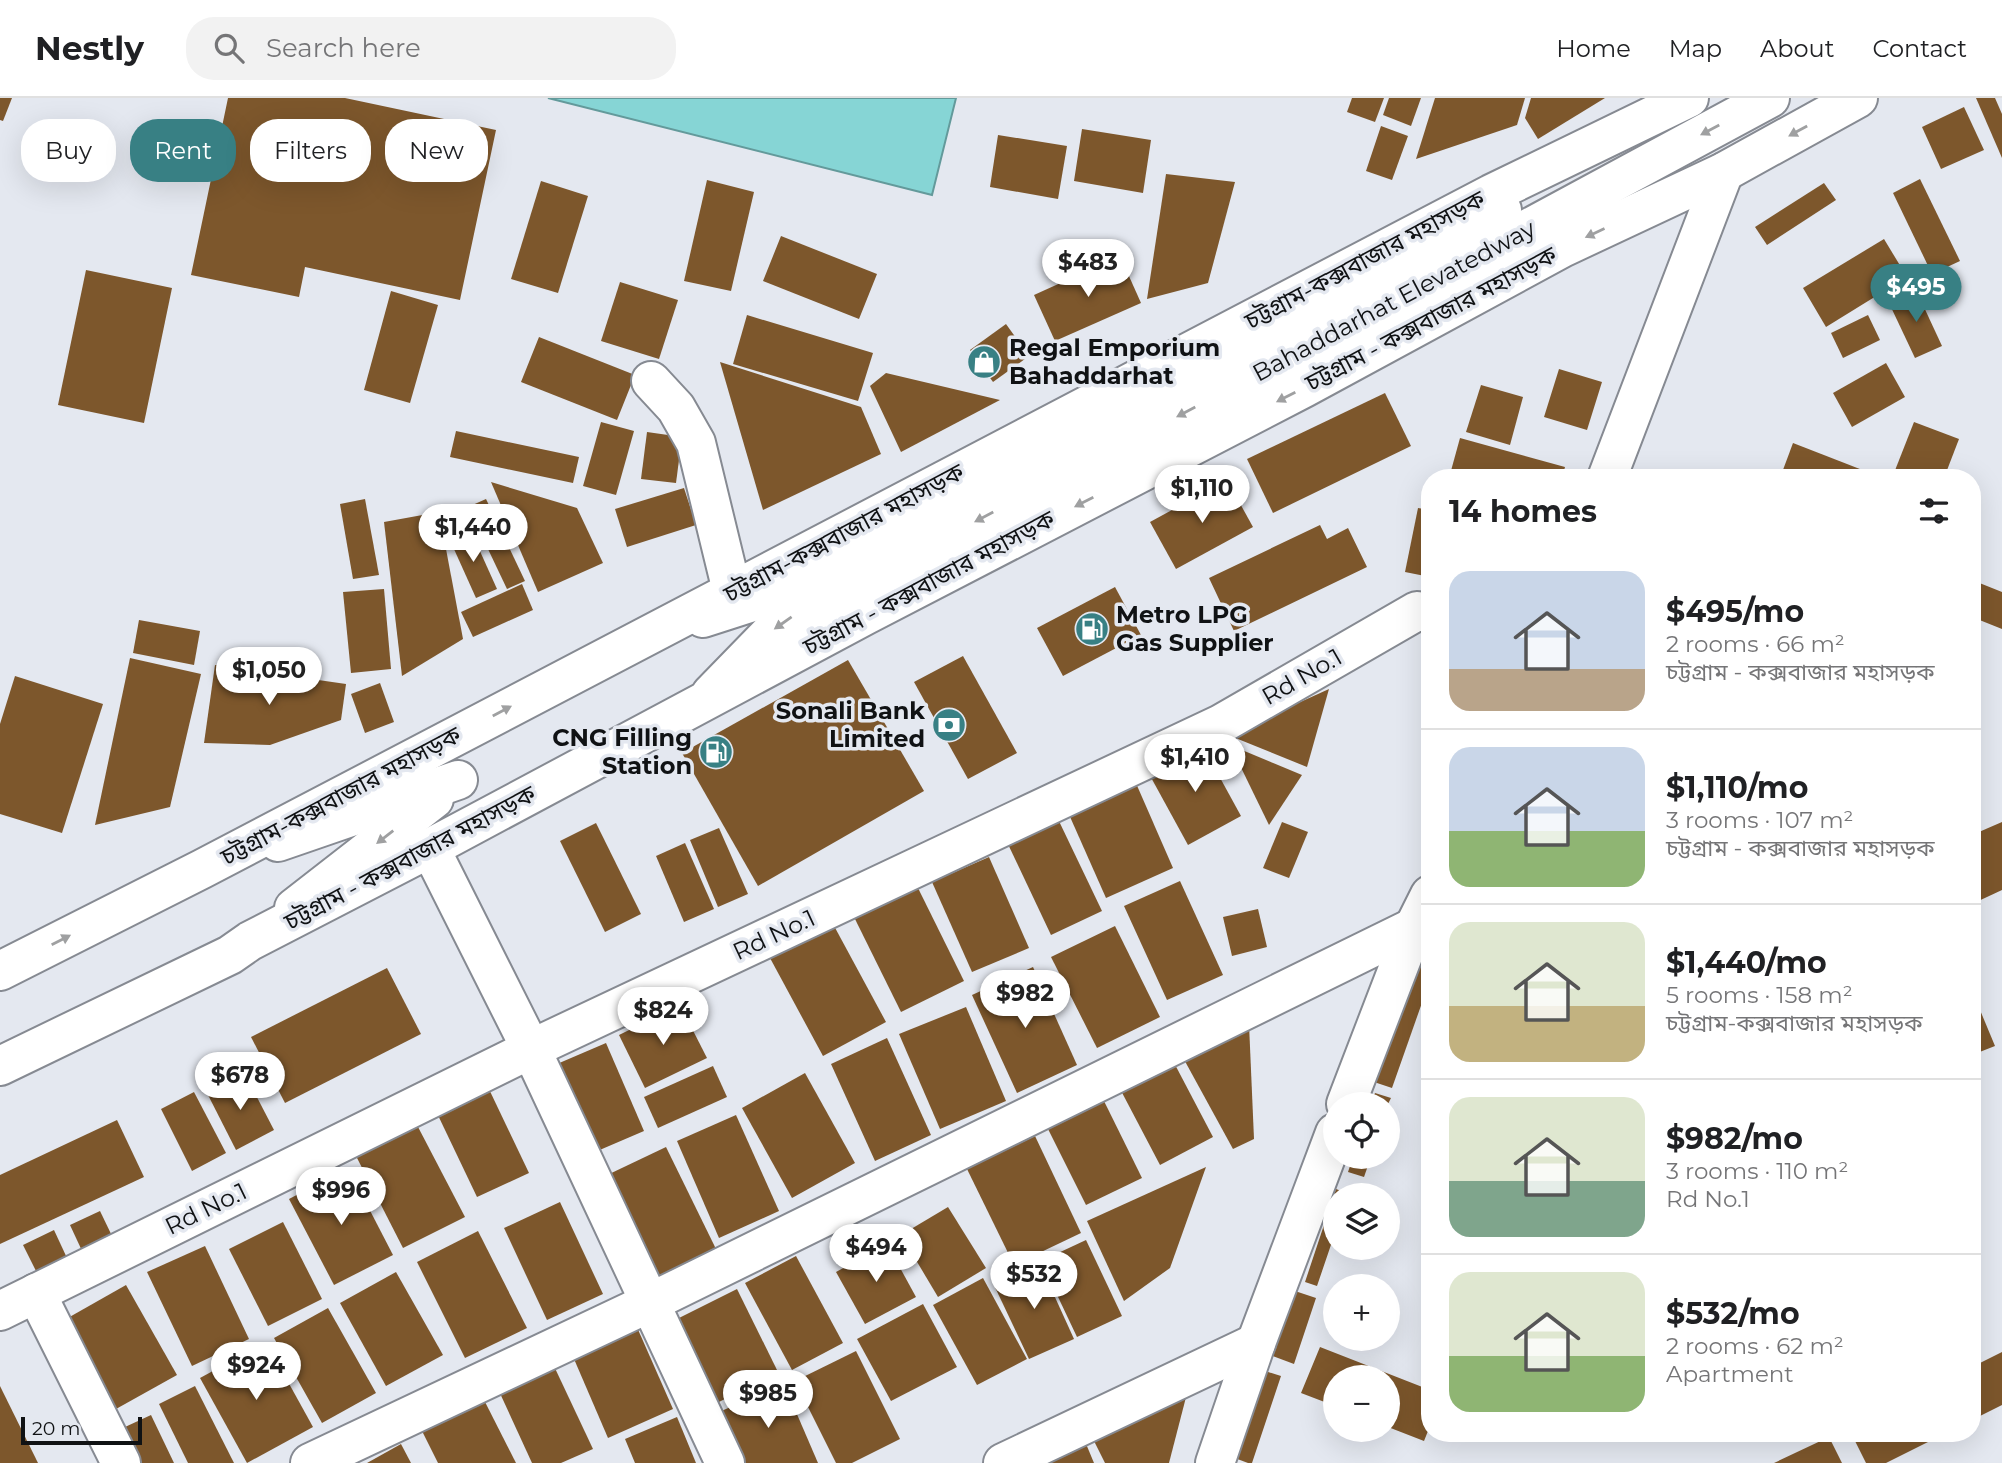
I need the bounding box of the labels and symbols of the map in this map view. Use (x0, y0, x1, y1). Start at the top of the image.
one-way arrow (1700, 125, 1720, 136)
one-way arrow (1788, 125, 1808, 137)
street label: চট্টগ্রাম-কক্সবাজার মহাসড়ক (1239, 184, 1490, 336)
street label: Bahaddarhat Elevatedway (1247, 214, 1540, 388)
one-way arrow (1585, 227, 1605, 238)
pin: $483 (1047, 240, 1129, 299)
street label: চট্টগ্রাম - কক্সবাজার মহাসড়ক (1299, 240, 1562, 398)
pin: $495 (1875, 264, 1957, 324)
place label: Regal Emporium Bahaddarhat (1009, 333, 1220, 390)
shop icon: Regal Emporium Bahaddarhat (965, 343, 1003, 381)
one-way arrow (1276, 392, 1296, 403)
one-way arrow (1176, 406, 1195, 418)
street label: চট্টগ্রাম-কক্সবাজার মহাসড়ক (718, 457, 969, 609)
pin: $1,110 (1145, 466, 1259, 525)
one-way arrow (1074, 496, 1094, 508)
pin: $1,440 (416, 504, 530, 564)
street label: চট্টগ্রাম - কক্সবাজার মহাসড়ক (797, 504, 1060, 662)
one-way arrow (974, 511, 994, 523)
place label: Metro LPG Gas Supplier (1116, 600, 1274, 657)
fuel station icon: Metro LPG Gas Supplier (1073, 610, 1111, 648)
one-way arrow (774, 616, 792, 630)
street label: Rd No.1 (1257, 642, 1347, 711)
pin: $1,050 (212, 648, 326, 707)
place label: Sonali Bank Limited (776, 696, 925, 753)
one-way arrow (492, 706, 512, 717)
bank icon: Sonali Bank Limited (930, 706, 968, 744)
street label: চট্টগ্রাম-কক্সবাজার মহাসড়ক (215, 720, 466, 872)
place label: CNG Filling Station (552, 723, 692, 780)
fuel station icon: CNG Filling Station (697, 733, 735, 771)
pin: $1,410 (1138, 734, 1252, 794)
street label: চট্টগ্রাম - কক্সবাজার মহাসড়ক (278, 779, 541, 937)
one-way arrow (376, 830, 394, 845)
street label: Rd No.1 (728, 903, 820, 966)
one-way arrow (51, 934, 71, 945)
pin: $982 (984, 970, 1066, 1030)
pin: $824 (622, 988, 704, 1047)
pin: $678 (199, 1052, 281, 1112)
pin: $996 (300, 1168, 382, 1227)
street label: Rd No.1 (160, 1176, 251, 1241)
pin: $494 (835, 1224, 917, 1284)
pin: $532 (993, 1252, 1075, 1311)
pin: $924 (215, 1342, 297, 1402)
pin: $985 (727, 1370, 809, 1430)
scale bar (21, 1414, 142, 1446)

